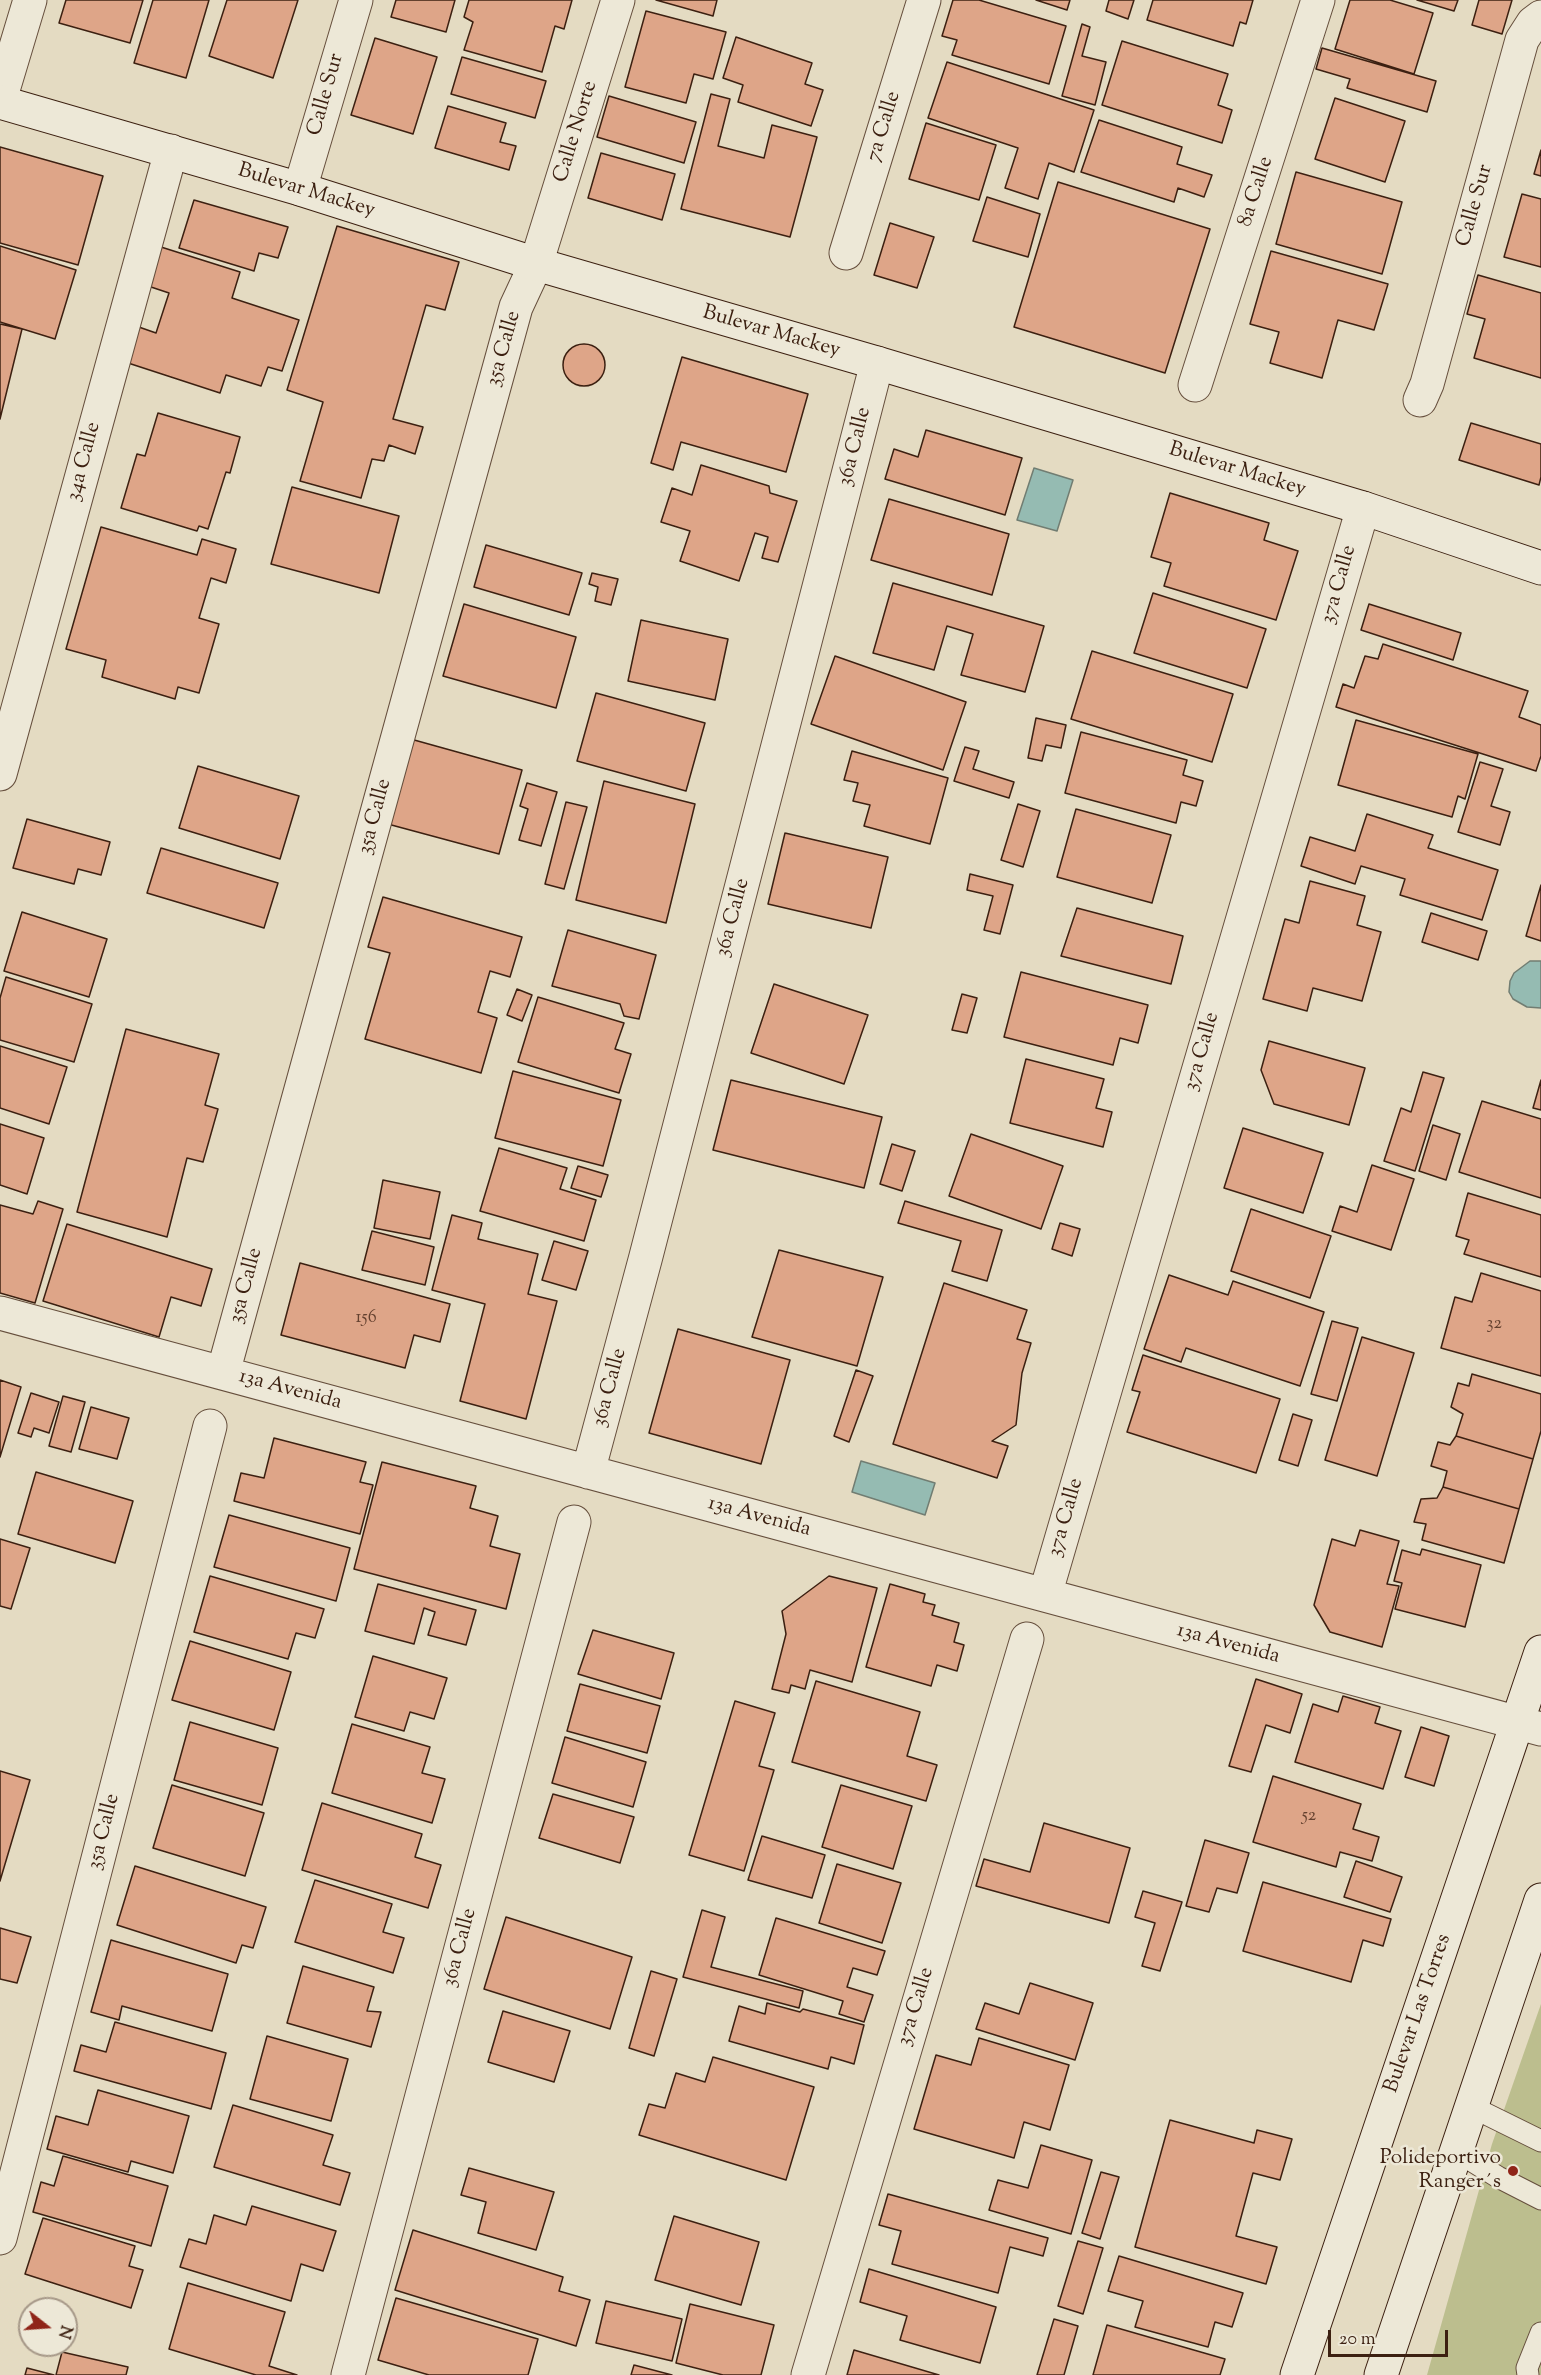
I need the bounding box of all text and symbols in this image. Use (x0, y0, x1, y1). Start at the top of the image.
street label: Calle Sur (303, 51, 351, 139)
street label: Calle Norte (550, 78, 604, 186)
street label: 7a Calle (862, 89, 908, 165)
street label: 8a Calle (1234, 154, 1280, 230)
street label: Bulevar Mackey (234, 159, 378, 225)
street label: Calle Sur (1452, 162, 1500, 250)
street label: Bulevar Mackey (699, 301, 843, 365)
street label: 35a Calle (482, 308, 528, 390)
street label: 36a Calle (834, 405, 878, 489)
street label: 34a Calle (62, 420, 108, 504)
street label: Bulevar Mackey (1165, 438, 1309, 504)
street label: 37a Calle (1317, 543, 1363, 627)
street label: 35a Calle (354, 776, 398, 858)
street label: 36a Calle (711, 876, 757, 960)
street label: 37a Calle (1180, 1010, 1226, 1094)
street label: 35a Calle (225, 1245, 269, 1327)
house number: 156 (355, 1308, 377, 1330)
house number: 32 (1486, 1314, 1502, 1336)
street label: 36a Calle (588, 1346, 634, 1430)
street label: 13a Avenida (236, 1365, 344, 1417)
street label: 37a Calle (1044, 1476, 1090, 1560)
street label: 13a Avenida (705, 1492, 813, 1544)
street label: 13a Avenida (1174, 1619, 1282, 1671)
street label: 35a Calle (83, 1791, 127, 1873)
house number: 52 (1302, 1806, 1316, 1828)
street label: 36a Calle (438, 1906, 484, 1990)
street label: Bulevar Las Torres (1380, 1931, 1458, 2097)
street label: 37a Calle (893, 1965, 941, 2049)
place label: Polideportivo Ranger´s (1380, 2146, 1501, 2196)
marker: Polideportivo Ranger´s (1506, 2164, 1520, 2178)
north arrow (18, 2297, 78, 2357)
scale bar (1331, 2318, 1451, 2356)
text: N (51, 2322, 77, 2341)
text: 20 m (1339, 2327, 1376, 2353)

